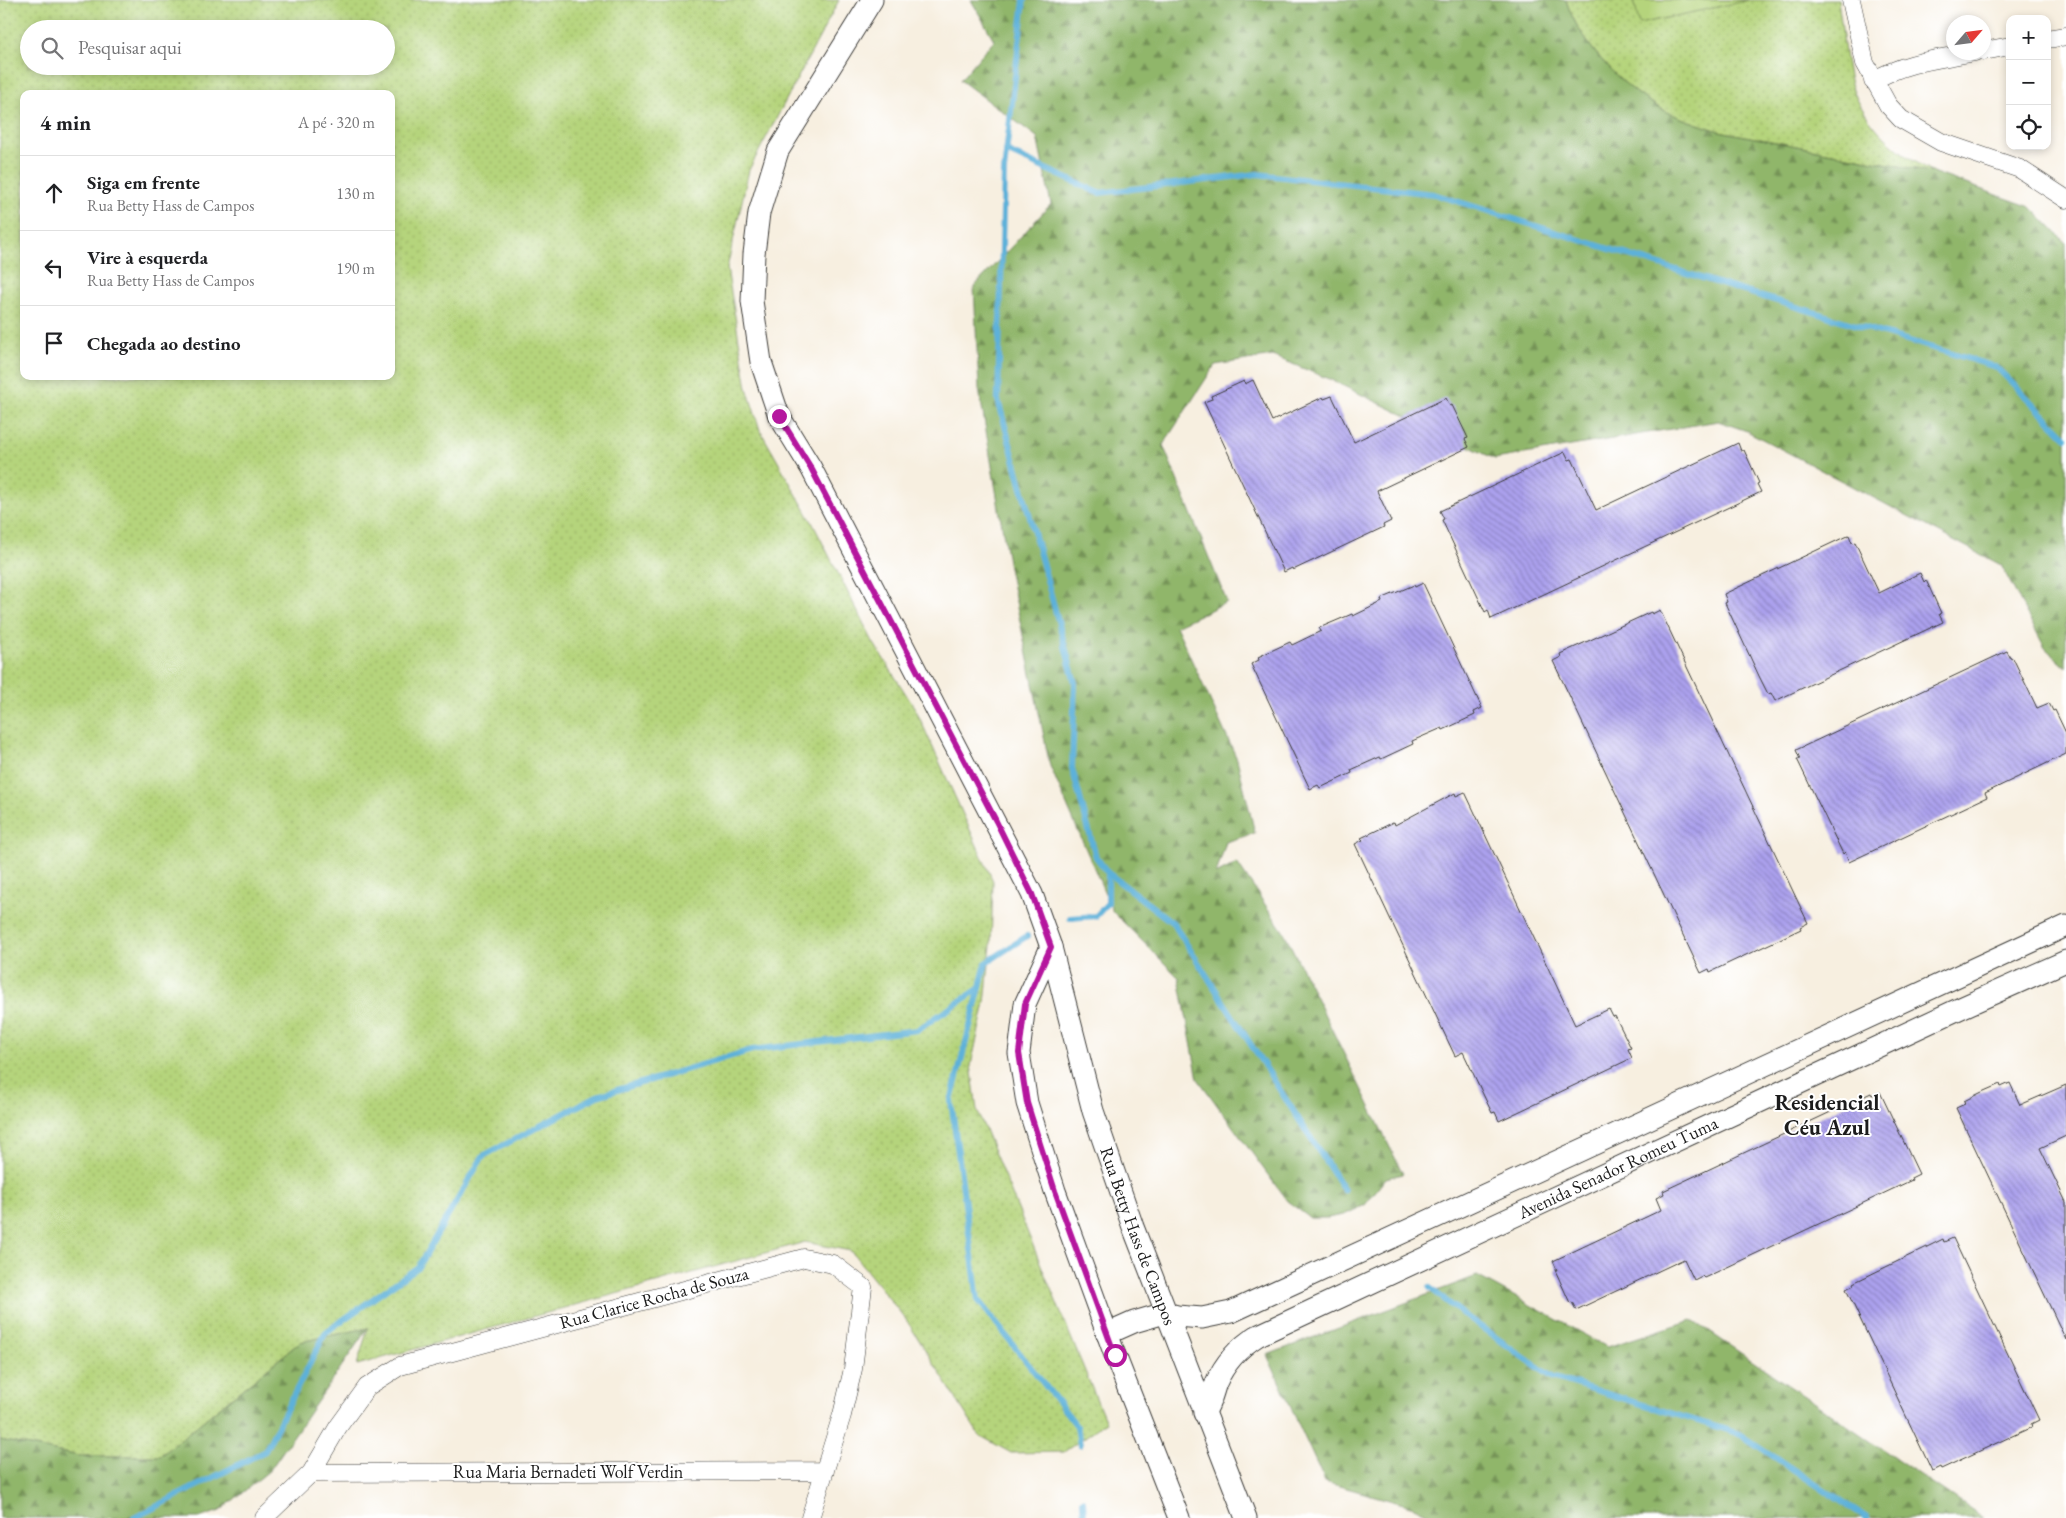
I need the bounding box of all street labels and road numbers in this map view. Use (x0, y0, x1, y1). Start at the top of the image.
street label: Avenida Senador Romeu Tuma (1513, 1111, 1722, 1224)
street label: Rua Betty Hass de Campos (1095, 1144, 1182, 1328)
street label: Rua Clarice Rocha de Souza (557, 1261, 752, 1334)
street label: Rua Maria Bernadeti Wolf Verdin (453, 1460, 684, 1483)

